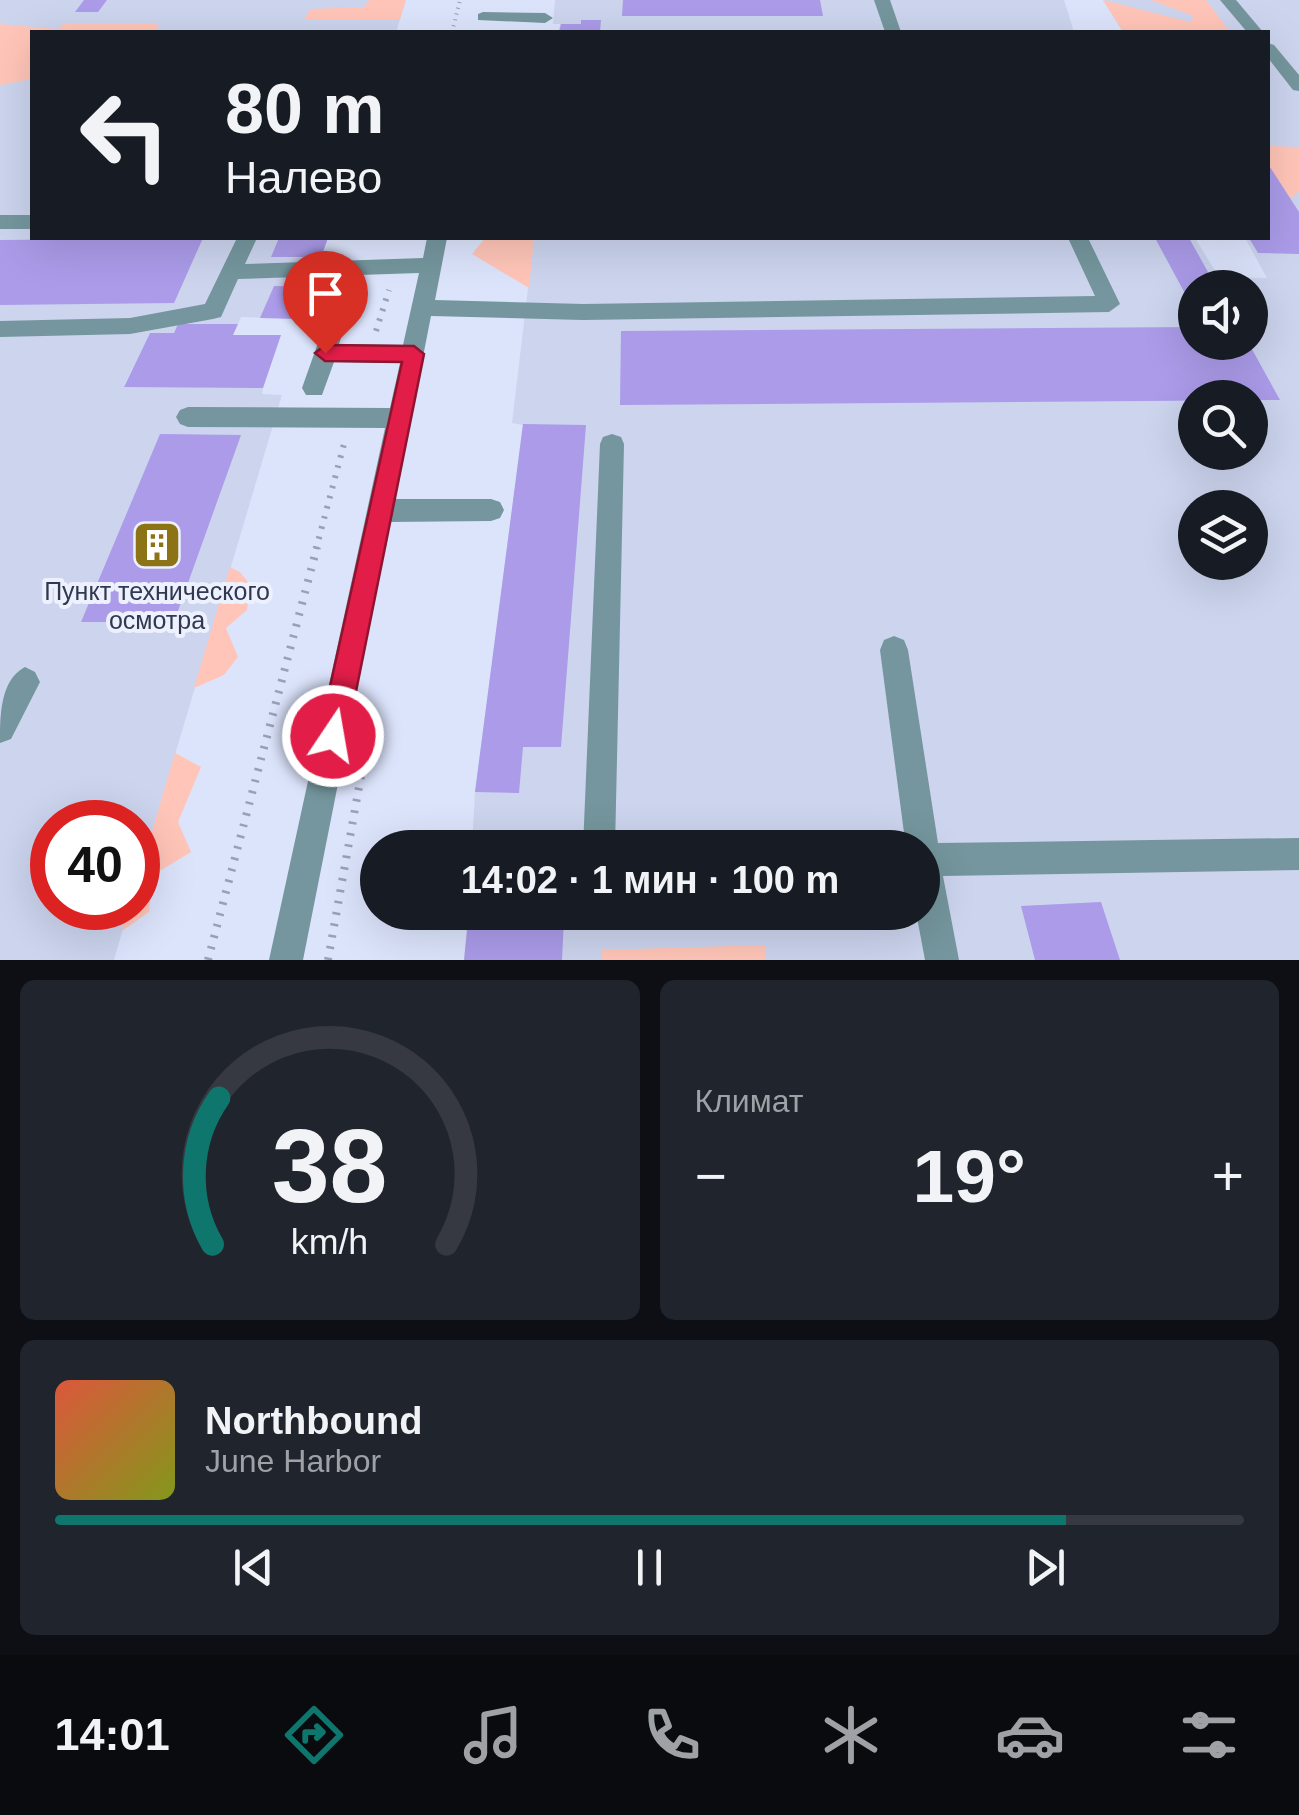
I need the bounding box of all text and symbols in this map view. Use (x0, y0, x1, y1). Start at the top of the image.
icon: left (60, 70, 190, 200)
text: 80 m (225, 70, 385, 148)
text: Налево (225, 152, 382, 203)
pin (283, 251, 368, 354)
icon: arrive (298, 266, 353, 321)
map controls (1178, 270, 1268, 580)
button: sound (1178, 270, 1268, 360)
button: search (1178, 380, 1268, 470)
button: layers (1178, 490, 1268, 580)
building icon: Пункт технического осмотра (131, 519, 183, 571)
place label: Пункт технического осмотра (44, 577, 270, 634)
position arrow (281, 684, 385, 788)
speed limit sign: 40 (30, 800, 160, 930)
text: 14:02 · 1 мин · 100 m (461, 859, 839, 901)
text: Климат (695, 1083, 803, 1119)
text: 38 (272, 1108, 388, 1224)
text: 19° (913, 1134, 1026, 1218)
text: − (695, 1145, 727, 1207)
text: + (1212, 1145, 1244, 1207)
text: km/h (291, 1222, 368, 1262)
text: Northbound (205, 1400, 422, 1442)
text: June Harbor (205, 1443, 381, 1479)
icon: previous (226, 1540, 281, 1595)
icon: pause (622, 1540, 677, 1595)
icon: next (1018, 1540, 1073, 1595)
icon: directions (279, 1700, 349, 1770)
icon: music (458, 1700, 528, 1770)
icon: phone (637, 1700, 707, 1770)
icon: climate (816, 1700, 886, 1770)
icon: car (995, 1700, 1065, 1770)
icon: filters (1174, 1700, 1244, 1770)
text: 14:01 (55, 1709, 170, 1760)

